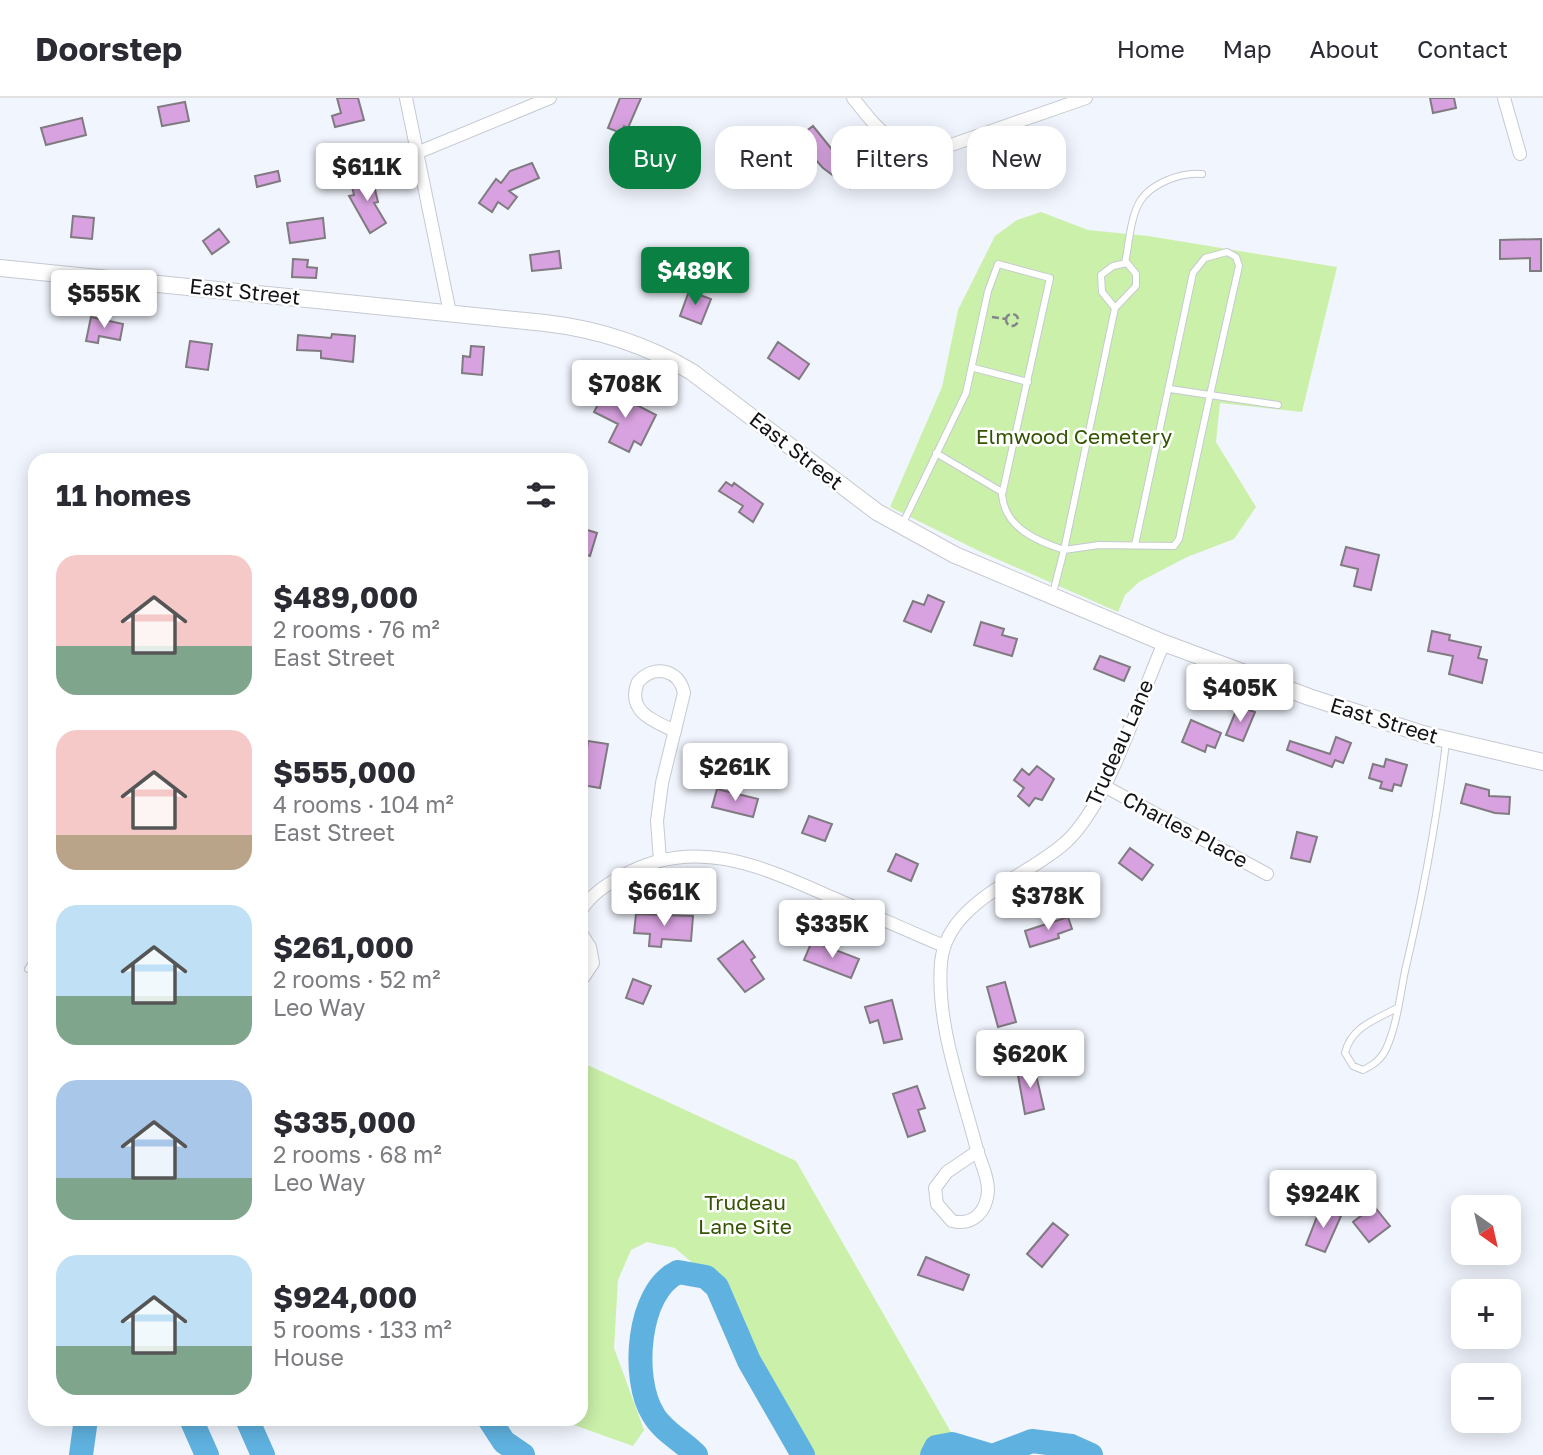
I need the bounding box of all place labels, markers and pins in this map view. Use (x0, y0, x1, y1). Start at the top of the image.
pin: $611K (318, 144, 416, 203)
pin: $489K (646, 248, 744, 307)
pin: $555K (55, 271, 153, 330)
pin: $708K (576, 360, 674, 420)
pin: $405K (1191, 664, 1289, 724)
pin: $261K (686, 744, 784, 803)
pin: $661K (615, 868, 713, 928)
pin: $378K (999, 872, 1097, 932)
pin: $335K (783, 900, 881, 960)
pin: $620K (981, 1030, 1079, 1090)
pin: $924K (1274, 1170, 1372, 1230)

